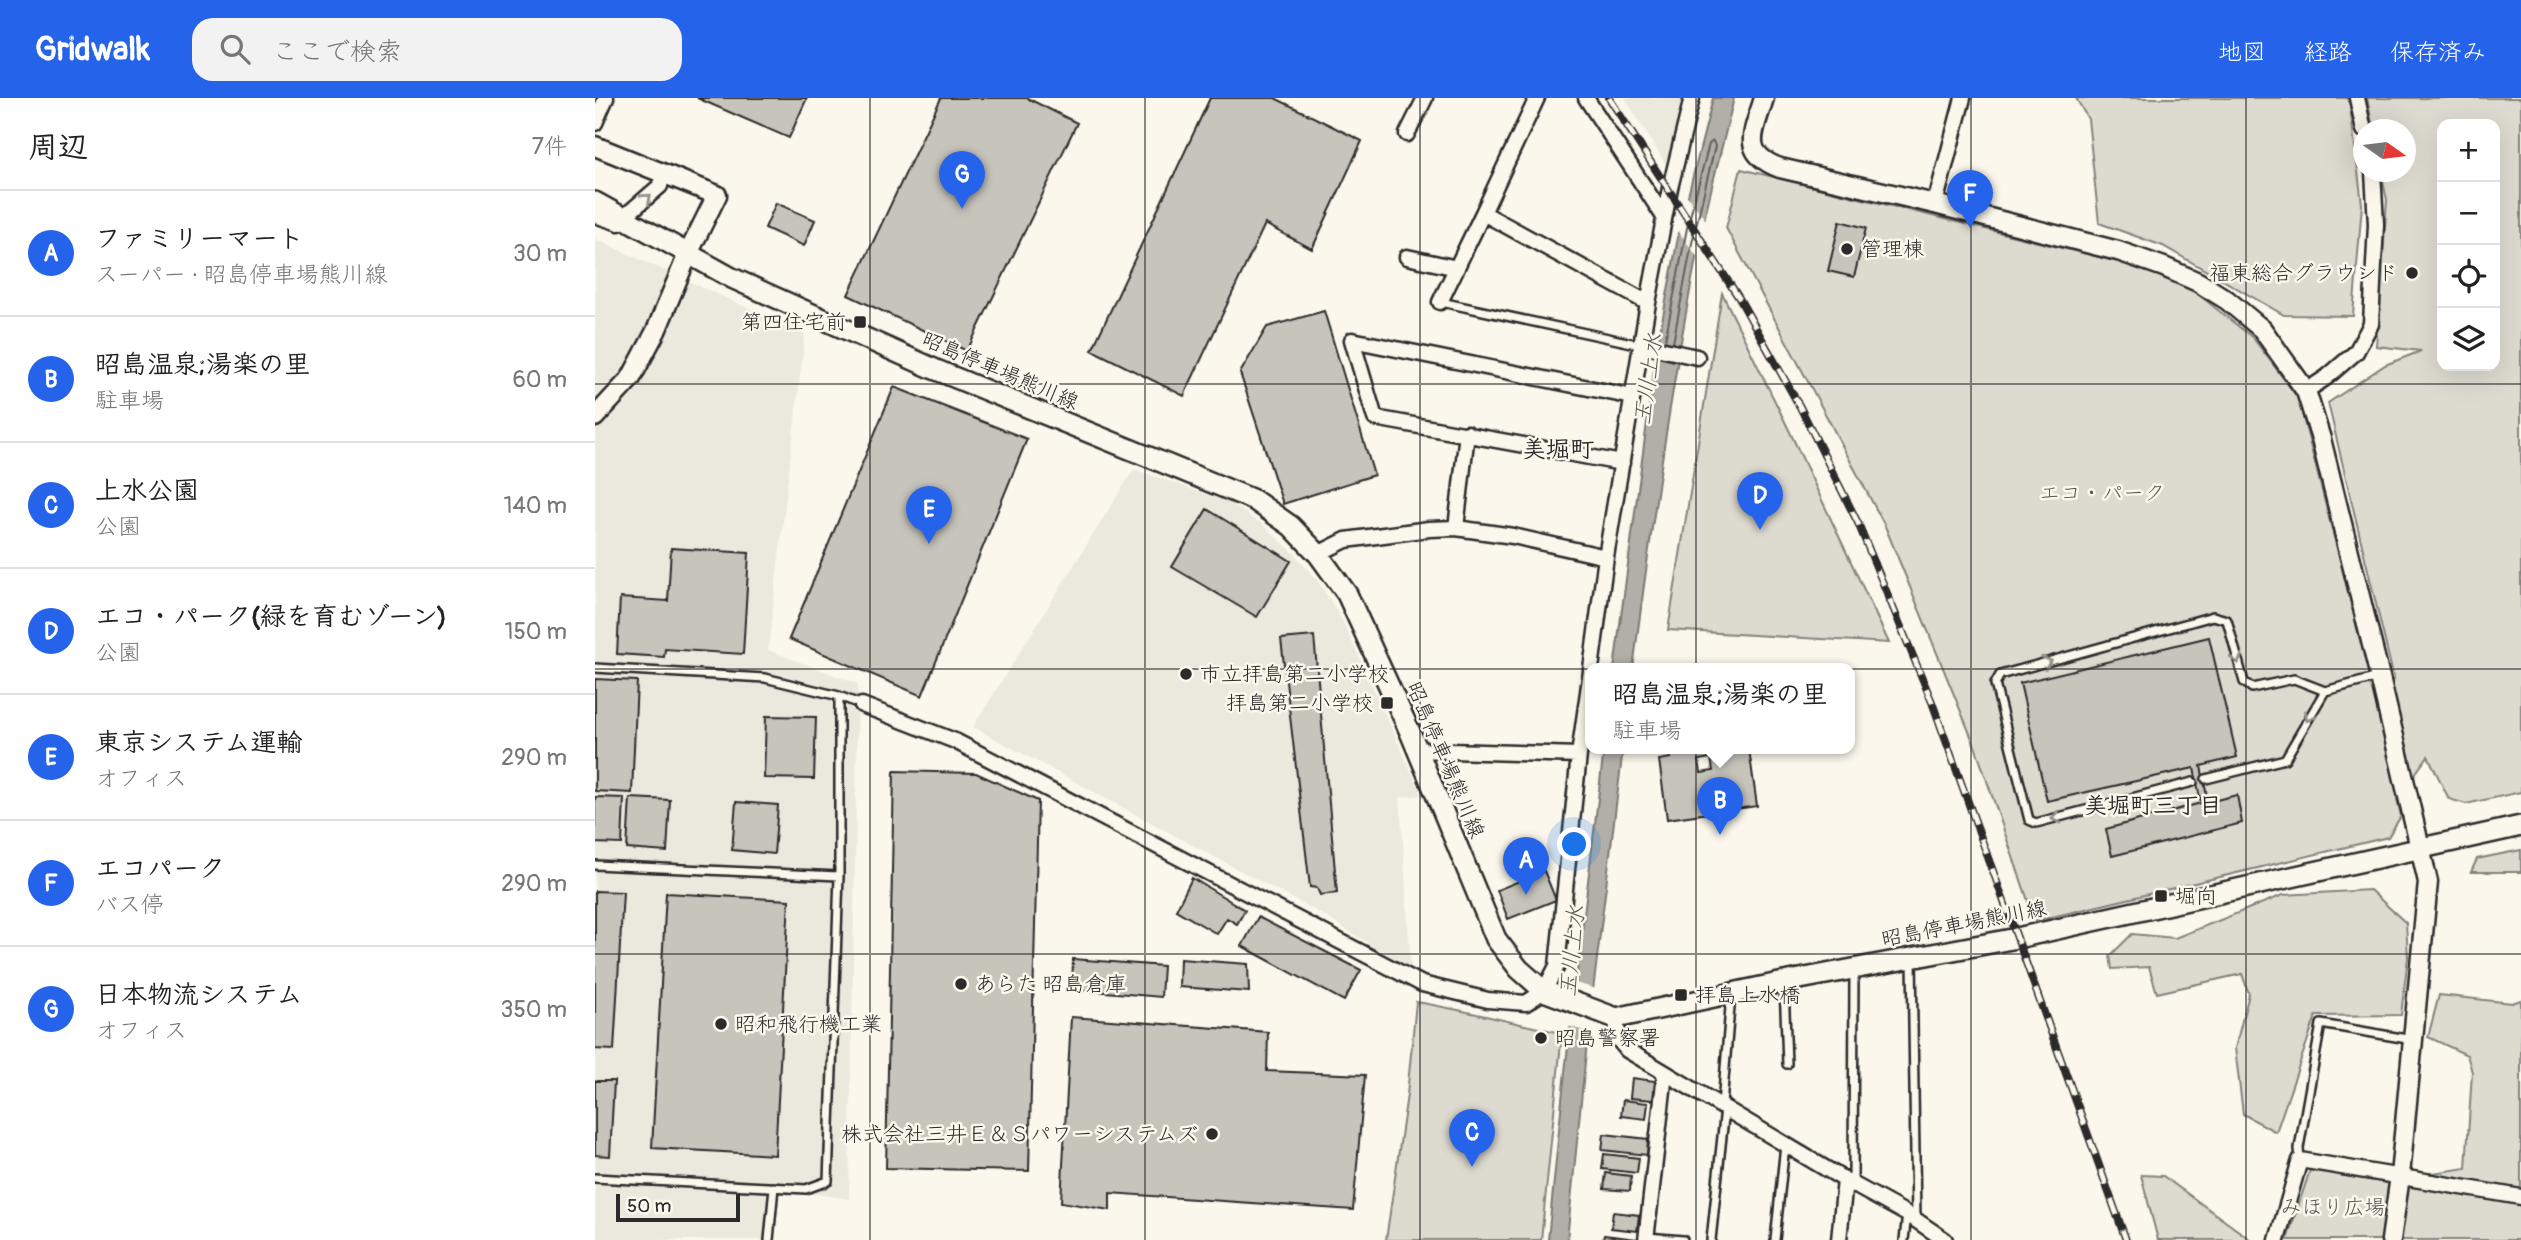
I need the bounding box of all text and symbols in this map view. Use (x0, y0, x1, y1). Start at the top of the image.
search box (192, 18, 682, 81)
text: Gridwalk (35, 29, 150, 70)
icon: search (216, 30, 254, 68)
text: ここで検索 (272, 36, 402, 68)
text: 地図 (2218, 38, 2266, 67)
text: 経路 (2304, 38, 2352, 67)
text: 保存済み (2390, 38, 2486, 67)
north arrow (2353, 119, 2416, 182)
map controls (2437, 119, 2500, 371)
button: + (2437, 119, 2500, 182)
text: 周辺 (28, 129, 88, 166)
text: 7件 (532, 132, 567, 161)
pin: G (939, 151, 985, 209)
pin: F (1947, 170, 1993, 228)
button: − (2437, 182, 2500, 245)
one-way arrow (639, 194, 652, 206)
text: ファミリーマート (95, 223, 304, 255)
place label: 管理棟 (1861, 236, 1924, 263)
text: A (44, 239, 58, 268)
text: 30 m (513, 239, 567, 268)
marker: 管理棟 (1839, 241, 1855, 257)
button: locate (2437, 245, 2500, 308)
text: スーパー · 昭島停車場熊川線 (95, 260, 388, 289)
place label: 福東総合グラウンド (2209, 260, 2398, 287)
marker: 福東総合グラウンド (2404, 265, 2420, 281)
button: layers (2437, 308, 2500, 371)
place label: 第四住宅前 (741, 309, 846, 336)
marker: 第四住宅前 (852, 314, 868, 330)
street label: 昭島停車場熊川線 (917, 326, 1083, 416)
water label: 玉川上水 (1627, 331, 1669, 427)
text: 昭島温泉;湯楽の里 (95, 349, 310, 381)
text: B (44, 365, 58, 394)
text: 60 m (512, 365, 567, 394)
text: 駐車場 (95, 386, 164, 415)
district label: 美堀町 (1522, 435, 1594, 464)
pin: D (1737, 472, 1783, 530)
text: 上水公園 (95, 475, 199, 507)
park label: エコ・パーク (2039, 480, 2165, 507)
pin: E (906, 486, 952, 544)
text: C (44, 491, 58, 520)
text: 140 m (504, 491, 567, 520)
text: 公園 (95, 512, 141, 541)
text: エコ・パーク(緑を育むゾーン) (95, 601, 447, 633)
text: D (44, 617, 58, 646)
text: 150 m (504, 617, 567, 646)
text: 公園 (95, 638, 141, 667)
one-way arrow (2229, 653, 2243, 665)
one-way arrow (2040, 656, 2052, 670)
place label: 市立拝島第二小学校 (1200, 661, 1389, 688)
popup (1585, 663, 1855, 754)
marker: 市立拝島第二小学校 (1178, 666, 1194, 682)
street label: 昭島停車場熊川線 (1400, 677, 1490, 843)
text: 昭島温泉;湯楽の里 (1612, 679, 1828, 711)
place label: 拝島第二小学校 (1226, 690, 1373, 717)
marker: 拝島第二小学校 (1379, 695, 1395, 711)
one-way arrow (2305, 710, 2318, 723)
text: 駐車場 (1612, 716, 1681, 745)
text: 東京システム運輸 (95, 727, 302, 759)
text: E (45, 743, 57, 772)
text: 290 m (501, 743, 567, 772)
text: オフィス (95, 764, 187, 793)
pin: B (1697, 777, 1743, 835)
district label: 美堀町三丁目 (2084, 791, 2222, 820)
one-way arrow (2050, 810, 2062, 824)
your location (1557, 827, 1591, 861)
pin: A (1503, 837, 1549, 895)
text: エコパーク (95, 853, 225, 885)
text: F (44, 869, 58, 898)
text: 290 m (501, 869, 567, 898)
place label: 堀向 (2175, 883, 2217, 910)
marker: 堀向 (2153, 888, 2169, 904)
text: バス停 (95, 890, 164, 919)
street label: 昭島停車場熊川線 (1879, 895, 2049, 953)
water label: 玉川上水 (1553, 904, 1591, 998)
place label: あらた 昭島倉庫 (975, 971, 1127, 998)
marker: あらた 昭島倉庫 (953, 976, 969, 992)
text: 日本物流システム (95, 979, 302, 1011)
place label: 拝島上水橋 (1695, 982, 1800, 1009)
marker: 拝島上水橋 (1673, 987, 1689, 1003)
text: G (43, 995, 59, 1024)
text: 350 m (501, 995, 567, 1024)
place label: 昭和飛行機工業 (735, 1011, 882, 1038)
text: オフィス (95, 1016, 187, 1045)
marker: 昭和飛行機工業 (713, 1016, 729, 1032)
place label: 昭島警察署 (1555, 1025, 1660, 1052)
marker: 昭島警察署 (1533, 1030, 1549, 1046)
pin: C (1449, 1109, 1495, 1167)
place label: 株式会社三井Ｅ＆Ｓパワーシステムズ (841, 1121, 1198, 1148)
marker: 株式会社三井Ｅ＆Ｓパワーシステムズ (1204, 1126, 1220, 1142)
scale bar (616, 1191, 740, 1223)
text: 50 m (627, 1194, 671, 1218)
park label: みほり広場 (2281, 1194, 2386, 1221)

